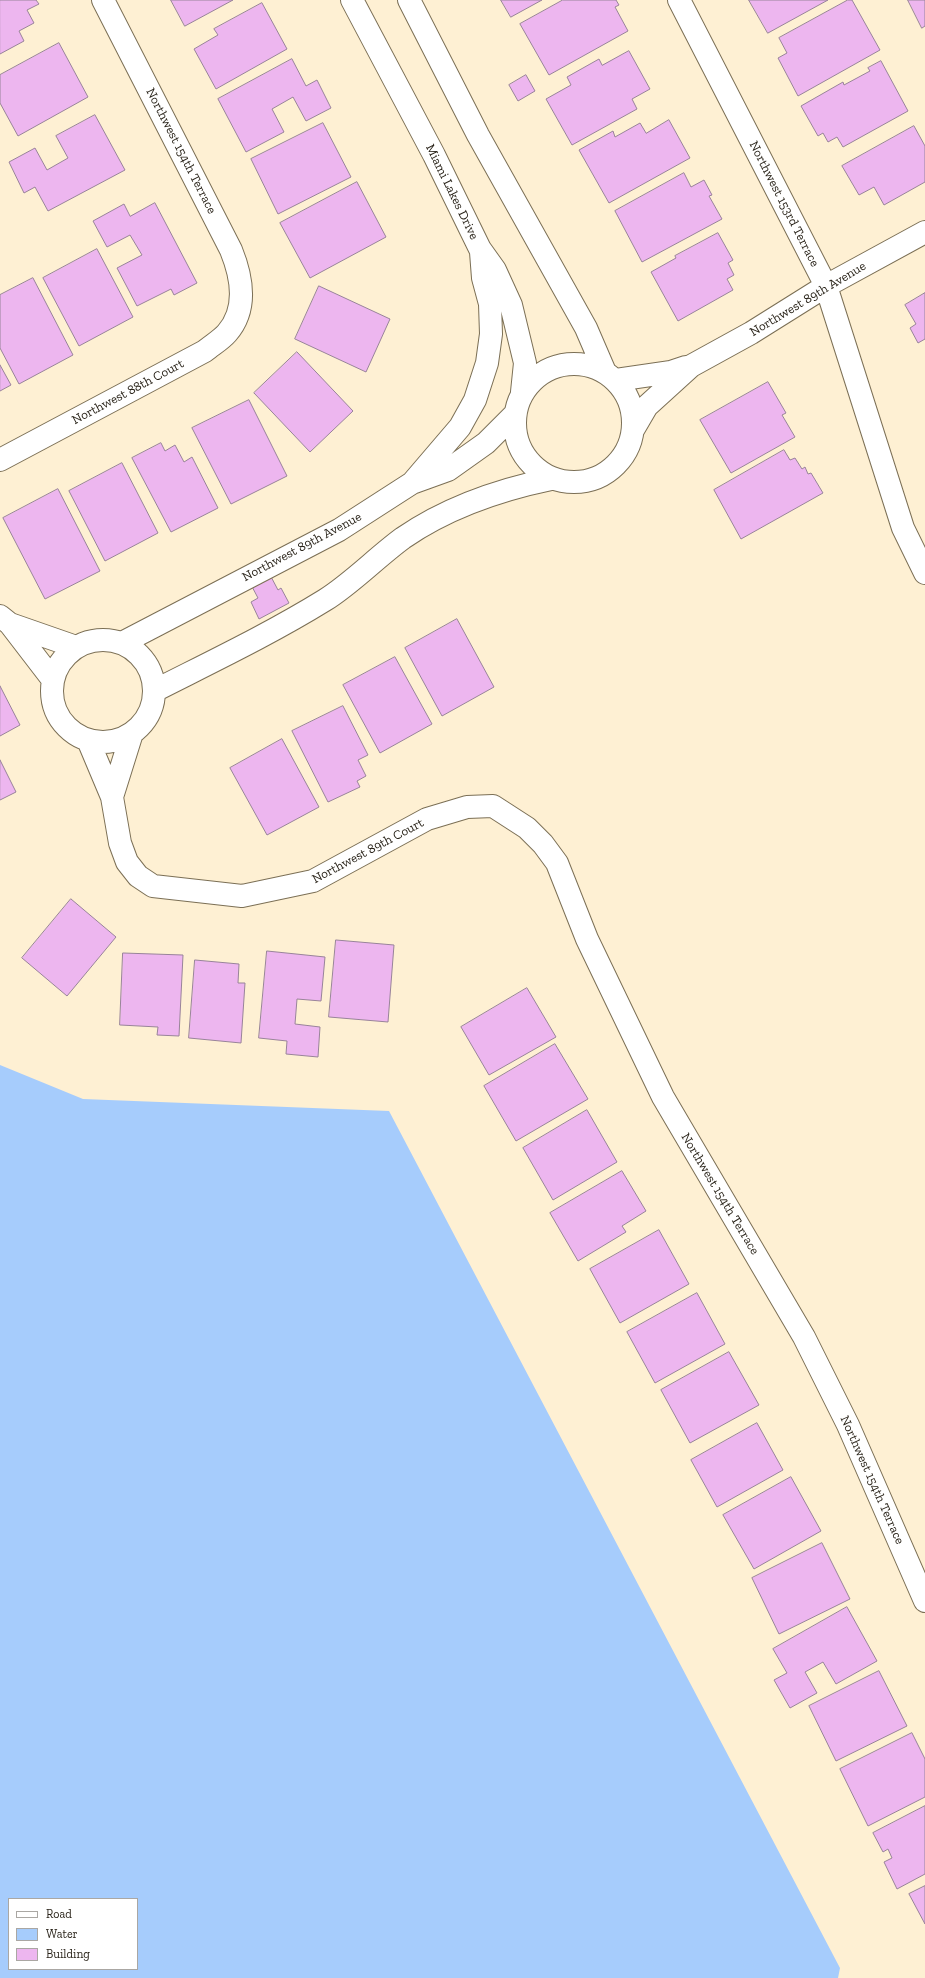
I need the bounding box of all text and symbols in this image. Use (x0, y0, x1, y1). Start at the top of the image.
street label: Northwest 154th Terrace (142, 86, 220, 216)
street label: Northwest 153rd Terrace (746, 139, 822, 269)
street label: Miami Lakes Drive (422, 142, 482, 242)
street label: Northwest 89th Avenue (747, 258, 869, 340)
street label: Northwest 88th Court (69, 356, 187, 428)
street label: Northwest 89th Avenue (240, 509, 364, 585)
street label: Northwest 89th Court (309, 815, 427, 887)
street label: Northwest 154th Terrace (678, 1130, 762, 1258)
street label: Northwest 154th Terrace (837, 1413, 907, 1547)
legend (8, 1898, 138, 1970)
text: Road (46, 1907, 72, 1921)
text: Water (46, 1927, 78, 1941)
text: Building (46, 1947, 90, 1961)

